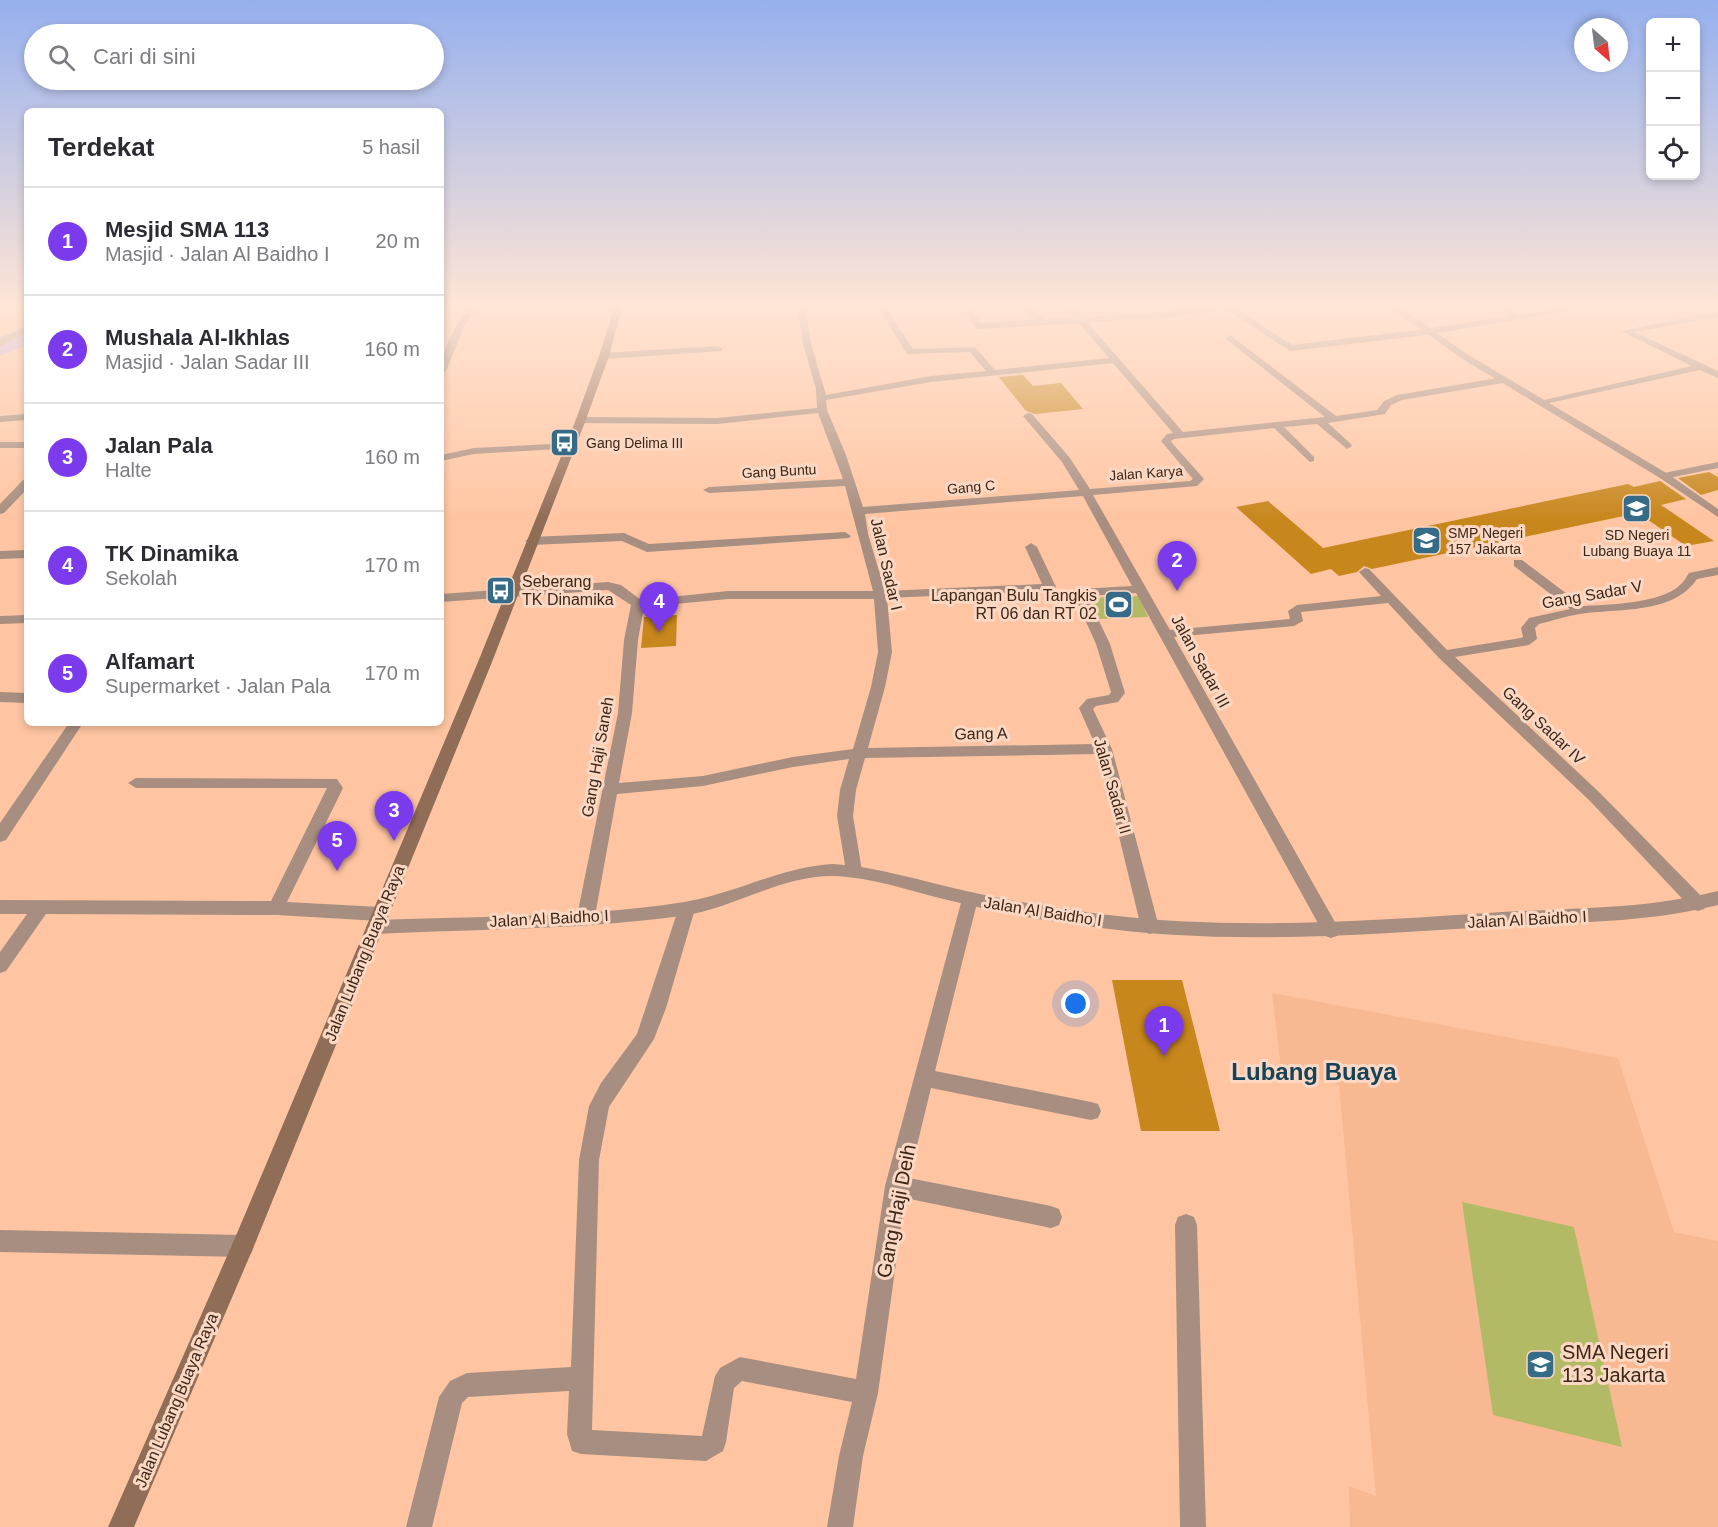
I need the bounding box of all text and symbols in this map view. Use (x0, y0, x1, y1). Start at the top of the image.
north arrow (1574, 18, 1628, 72)
map controls (1646, 18, 1700, 180)
button: + (1646, 18, 1700, 72)
search box (24, 24, 444, 90)
icon: search (45, 41, 78, 74)
text: Cari di sini (93, 44, 196, 69)
button: − (1646, 72, 1700, 126)
button: locate (1646, 126, 1700, 180)
text: Terdekat (48, 132, 154, 162)
text: 5 hasil (362, 136, 420, 158)
text: Mesjid SMA 113 (105, 217, 269, 242)
text: 1 (62, 230, 73, 252)
text: 20 m (376, 230, 420, 252)
text: Masjid · Jalan Al Baidho I (105, 243, 330, 265)
text: Mushala Al-Ikhlas (105, 325, 290, 350)
text: 2 (62, 338, 73, 360)
text: 160 m (364, 338, 420, 360)
text: Masjid · Jalan Sadar III (105, 351, 310, 373)
bus stop icon: Gang Delima III (549, 427, 581, 459)
text: Jalan Pala (105, 433, 213, 458)
place label: Gang Delima III (586, 435, 683, 451)
text: 3 (62, 446, 73, 468)
text: 160 m (364, 446, 420, 468)
text: Halte (105, 459, 152, 481)
street label: Gang Buntu (741, 461, 817, 481)
street label: Jalan Karya (1109, 462, 1184, 484)
street label: Gang C (946, 477, 996, 497)
school or university icon: SD Negeri Lubang Buaya 11 (1621, 492, 1653, 524)
street label: Jalan Sadar I (868, 516, 905, 612)
school or university icon: SMP Negeri 157 Jakarta (1411, 525, 1443, 557)
place label: SMP Negeri 157 Jakarta (1448, 525, 1523, 557)
place label: SD Negeri Lubang Buaya 11 (1583, 527, 1692, 559)
text: TK Dinamika (105, 541, 238, 566)
pin: 2 (1158, 542, 1196, 591)
text: 4 (62, 554, 73, 576)
text: 170 m (364, 554, 420, 576)
text: Sekolah (105, 567, 177, 589)
place label: Seberang TK Dinamika (522, 573, 614, 608)
bus stop icon: Seberang TK Dinamika (485, 574, 517, 606)
street label: Gang Sadar V (1541, 577, 1644, 612)
pin: 4 (640, 582, 678, 632)
place label: Lapangan Bulu Tangkis RT 06 dan RT 02 (931, 587, 1097, 622)
sports icon: Lapangan Bulu Tangkis RT 06 dan RT 02 (1102, 588, 1134, 620)
street label: Jalan Sadar III (1168, 612, 1233, 710)
text: Alfamart (105, 649, 194, 674)
text: 5 (62, 662, 73, 684)
text: 170 m (364, 662, 420, 684)
text: Supermarket · Jalan Pala (105, 675, 331, 697)
street label: Gang Sadar IV (1499, 683, 1588, 768)
street label: Gang Haji Saneh (579, 696, 616, 819)
street label: Gang A (954, 725, 1008, 742)
street label: Jalan Sadar II (1091, 736, 1134, 836)
pin: 3 (374, 792, 414, 841)
pin: 5 (318, 822, 356, 871)
street label: Jalan Lubang Buaya Raya (321, 863, 408, 1043)
street label: Jalan Al Baidho I (983, 894, 1103, 929)
street label: Jalan Al Baidho I (489, 907, 609, 930)
street label: Jalan Al Baidho I (1467, 908, 1587, 931)
your location (1061, 989, 1090, 1018)
pin: 1 (1144, 1006, 1184, 1056)
district label: Lubang Buaya (1231, 1058, 1397, 1085)
street label: Gang Haji Deih (872, 1142, 920, 1280)
street label: Jalan Lubang Buaya Raya (132, 1310, 221, 1490)
place label: SMA Negeri 113 Jakarta (1562, 1341, 1669, 1386)
school or university icon: SMA Negeri 113 Jakarta (1525, 1348, 1557, 1380)

